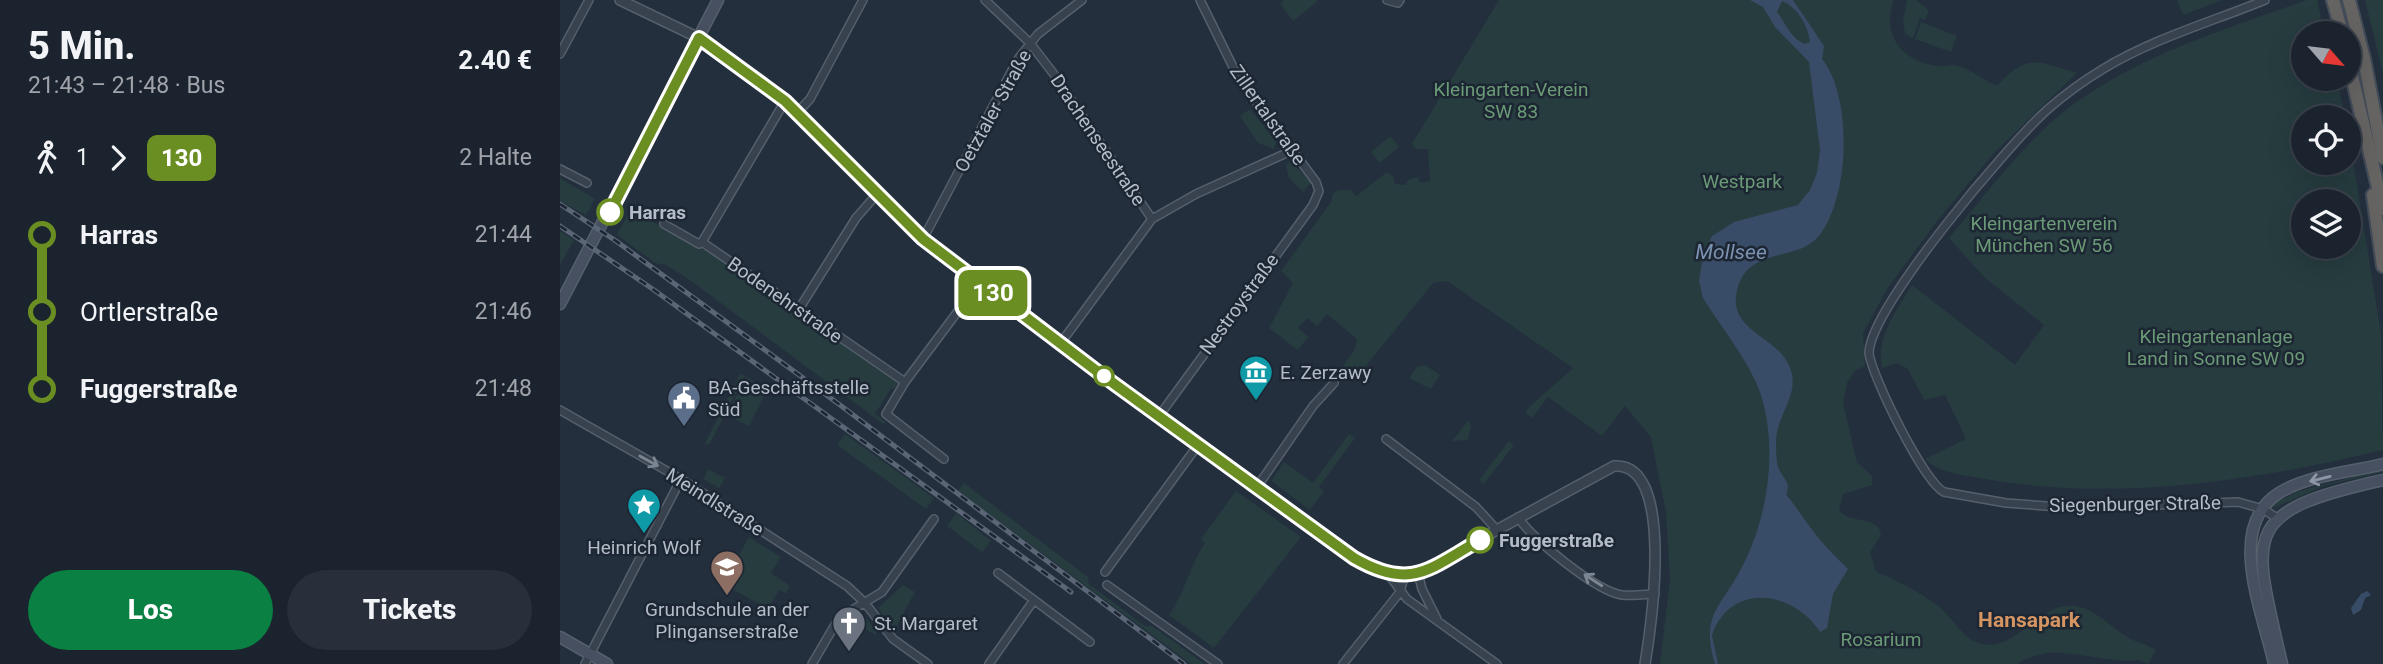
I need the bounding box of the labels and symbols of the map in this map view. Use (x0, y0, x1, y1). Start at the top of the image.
north arrow (2291, 21, 2361, 91)
street label: Oetztaler Straße (950, 46, 1036, 176)
street label: Zillertalstraße (1225, 60, 1311, 170)
street label: Drachenseestraße (1046, 70, 1150, 210)
park label: Kleingarten-Verein SW 83 (1434, 78, 1588, 123)
park label: Westpark (1702, 170, 1782, 193)
marker: Harras (597, 199, 623, 225)
place label: Harras (629, 201, 686, 224)
park label: Kleingartenverein München SW 56 (1970, 212, 2118, 257)
water label: Mollsee (1695, 240, 1767, 264)
street label: Nestroystraße (1195, 249, 1283, 359)
street label: Bodenehrstraße (723, 252, 847, 348)
line badge: 130 (953, 270, 1033, 316)
park label: Kleingartenanlage Land in Sonne SW 09 (2127, 325, 2305, 370)
museum icon: E. Zerzawy (1237, 353, 1275, 402)
place label: E. Zerzawy (1280, 361, 1371, 384)
unlabelled marker (1094, 366, 1114, 386)
place label: BA-Geschäftsstelle Süd (708, 376, 869, 421)
public building icon: BA-Geschäftsstelle Süd (665, 379, 703, 428)
one-way arrow (638, 454, 658, 468)
street label: Meindlstraße (662, 463, 768, 541)
one-way arrow (2309, 474, 2331, 487)
place icon: Heinrich Wolf (625, 486, 663, 535)
street label: Siegenburger Straße (2049, 491, 2221, 517)
marker: Fuggerstraße (1467, 527, 1493, 553)
place label: Fuggerstraße (1499, 529, 1614, 552)
place label: Heinrich Wolf (587, 536, 701, 559)
school or university icon: Grundschule an der Plinganserstraße (708, 548, 746, 597)
one-way arrow (1584, 573, 1603, 587)
place label: Grundschule an der Plinganserstraße (645, 598, 810, 643)
church icon: St. Margaret (830, 604, 868, 653)
district label: Hansapark (1978, 608, 2081, 632)
place label: St. Margaret (874, 612, 978, 635)
park label: Rosarium (1841, 628, 1921, 651)

